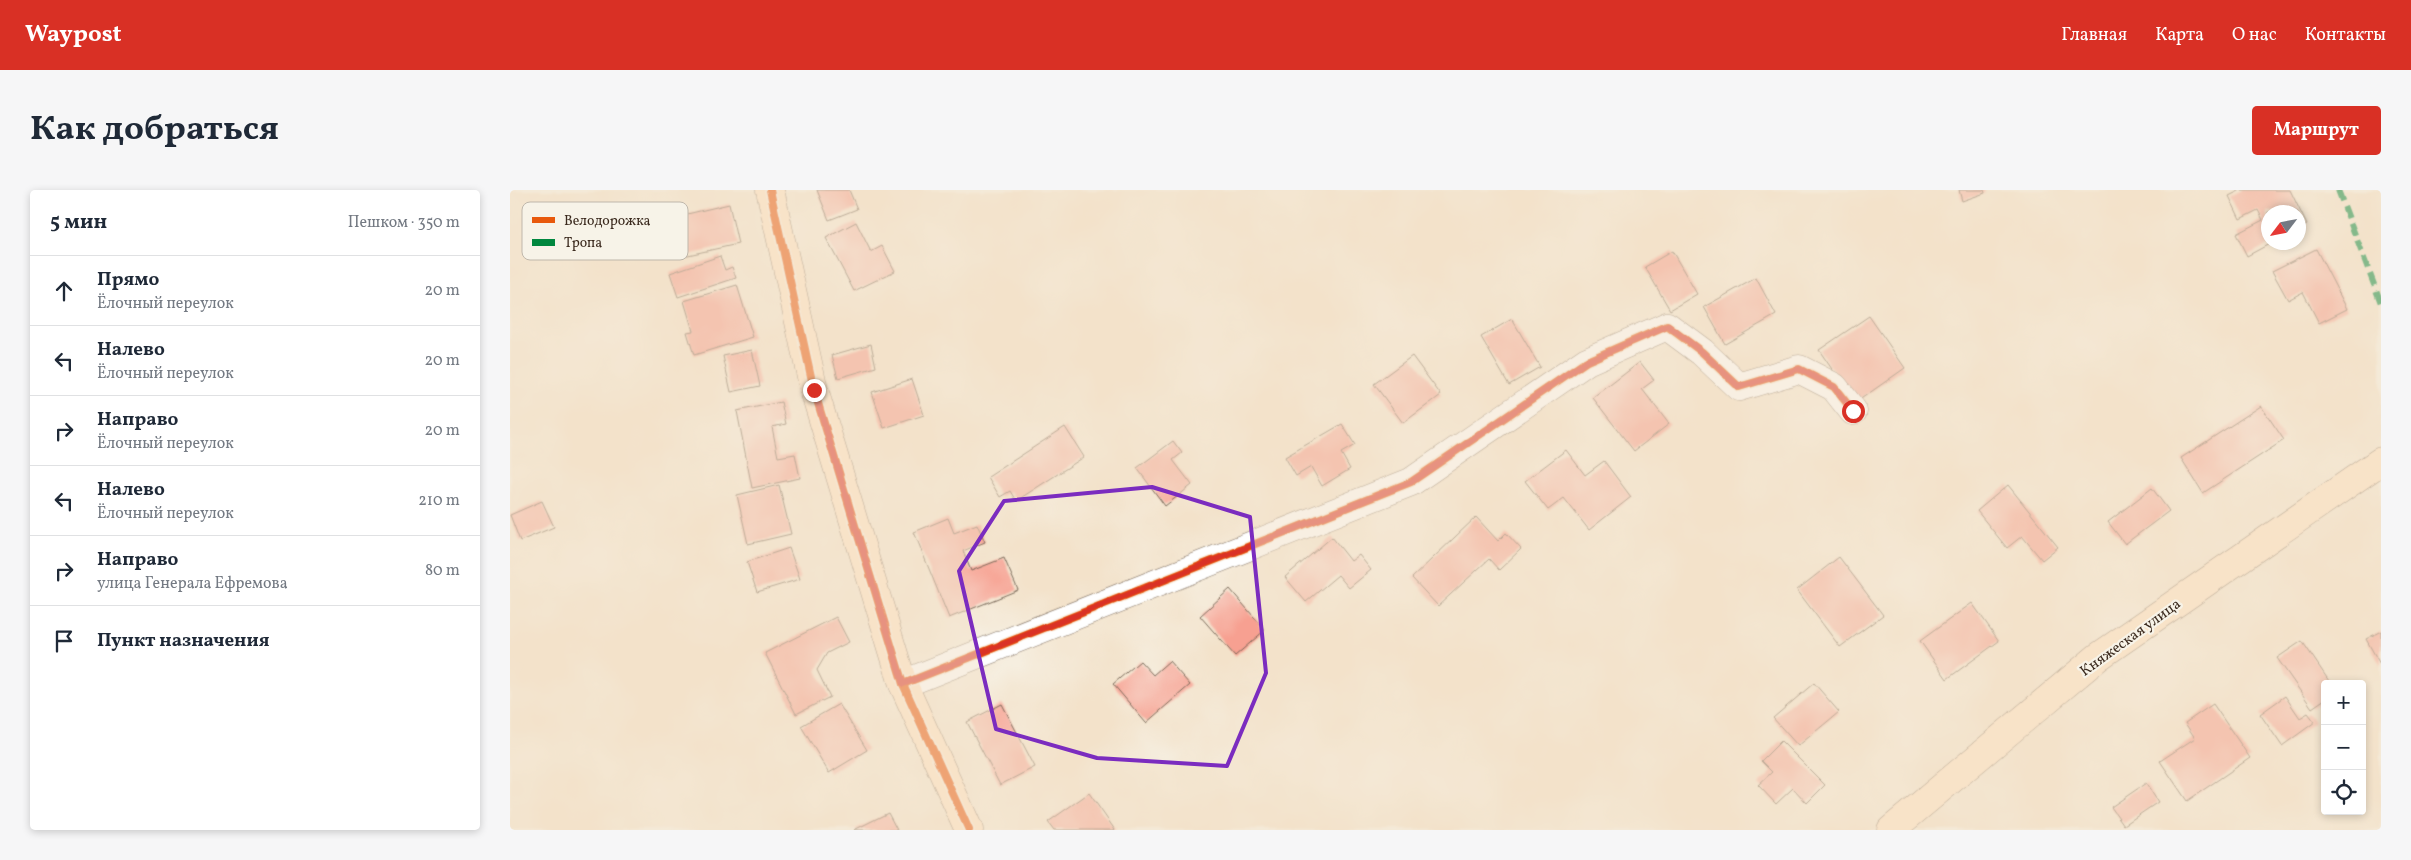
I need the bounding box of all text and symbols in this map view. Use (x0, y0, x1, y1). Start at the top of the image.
text: Waypost (25, 18, 122, 52)
text: Главная (2061, 23, 2127, 48)
text: Карта (2155, 23, 2204, 48)
text: О нас (2232, 23, 2277, 48)
text: Контакты (2305, 23, 2386, 48)
text: Как добраться (30, 106, 279, 154)
button: Маршрут (2252, 106, 2381, 155)
legend (522, 202, 688, 260)
north arrow (2261, 205, 2306, 250)
text: 5 мин (50, 208, 107, 237)
text: Пешком · 350 m (348, 212, 460, 234)
text: Велодорожка (564, 212, 651, 231)
text: Тропа (564, 234, 602, 253)
text: Прямо (97, 267, 159, 293)
icon: ahead (50, 277, 78, 305)
text: 20 m (425, 280, 460, 302)
text: Ёлочный переулок (97, 293, 234, 315)
text: Налево (97, 337, 165, 363)
icon: left (50, 347, 78, 375)
text: 20 m (425, 350, 460, 372)
text: Ёлочный переулок (97, 363, 234, 385)
route end (803, 379, 826, 402)
route start (1842, 400, 1865, 423)
text: Направо (97, 407, 179, 433)
icon: right (50, 417, 78, 445)
text: 20 m (425, 420, 460, 442)
text: Ёлочный переулок (97, 433, 234, 455)
text: Налево (97, 477, 165, 503)
icon: left (50, 487, 78, 515)
text: 210 m (418, 490, 460, 512)
text: Ёлочный переулок (97, 503, 234, 525)
text: Направо (97, 547, 179, 573)
icon: right (50, 557, 78, 585)
text: 80 m (425, 560, 460, 582)
text: улица Генерала Ефремова (97, 573, 288, 595)
street label: Княжеская улица (2076, 594, 2186, 682)
icon: arrive (50, 627, 78, 655)
text: Пункт назначения (97, 628, 270, 654)
map controls (2321, 680, 2366, 815)
button: + (2321, 680, 2366, 725)
button: − (2321, 725, 2366, 770)
button: locate (2321, 770, 2366, 815)

